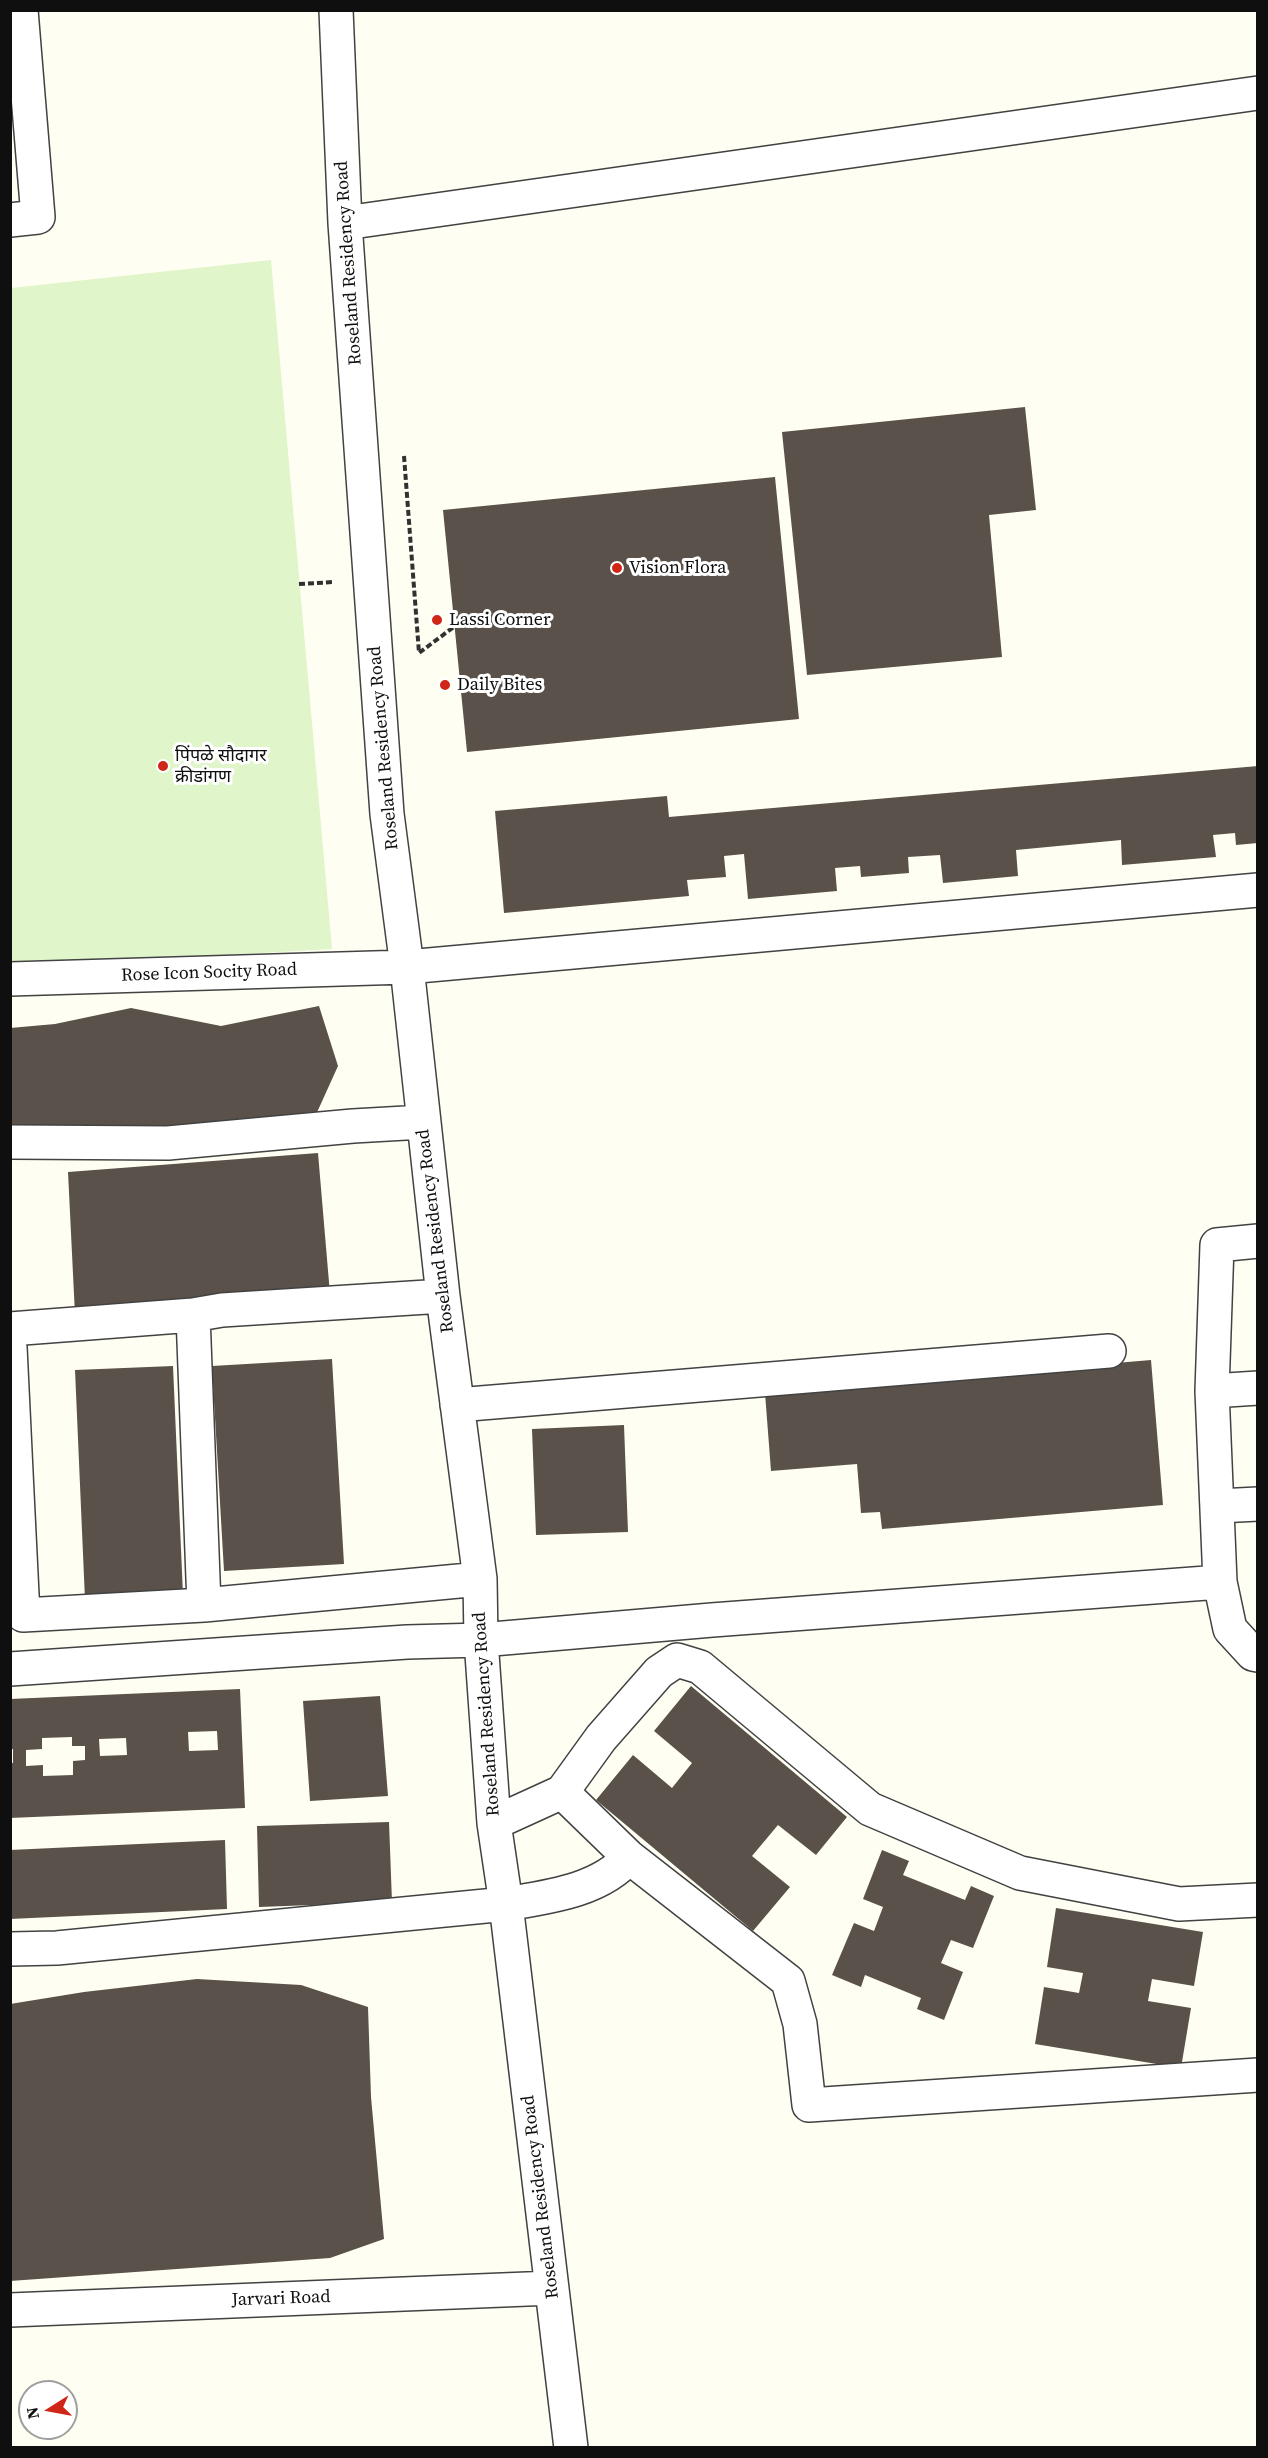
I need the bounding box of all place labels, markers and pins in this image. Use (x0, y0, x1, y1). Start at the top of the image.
place label: Vision Flora (629, 557, 726, 579)
marker: Vision Flora (610, 561, 624, 575)
place label: Lassi Corner (449, 609, 551, 631)
marker: Lassi Corner (430, 613, 444, 627)
place label: Daily Bites (457, 674, 542, 696)
marker: Daily Bites (438, 678, 452, 692)
place label: पिंपळे सौदागर क्रीडांगण (175, 745, 267, 788)
marker: पिंपळे सौदागर क्रीडांगण (156, 759, 170, 773)

